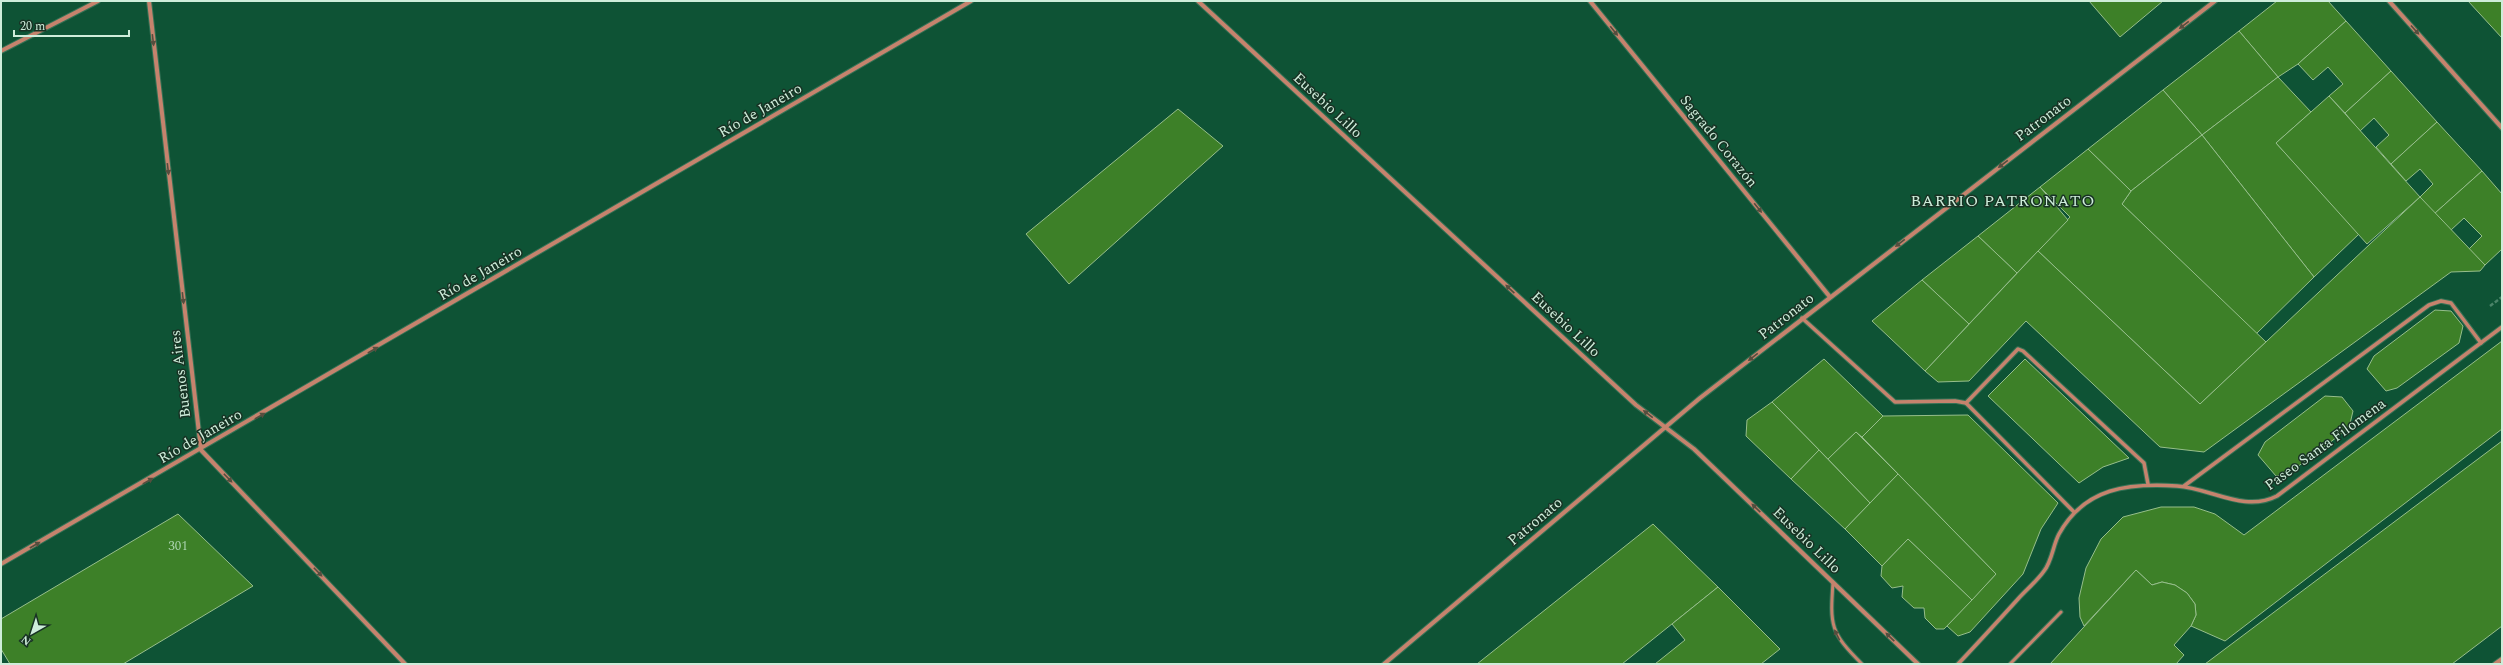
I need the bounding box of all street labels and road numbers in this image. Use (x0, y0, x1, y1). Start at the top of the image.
street label: Eusebio Lillo (1288, 67, 1368, 144)
street label: Río de Janeiro (714, 77, 806, 144)
street label: Patronato (2010, 89, 2076, 147)
street label: Sagrado Corazón (1674, 90, 1763, 193)
street label: Río de Janeiro (434, 240, 526, 307)
street label: Eusebio Lillo (1526, 286, 1606, 363)
street label: Patronato (1753, 287, 1819, 346)
street label: Buenos Aires (164, 329, 197, 419)
street label: Paseo Santa Filomena (2260, 392, 2391, 496)
street label: Río de Janeiro (154, 403, 246, 470)
street label: Patronato (1503, 492, 1568, 551)
street label: Eusebio Lillo (1767, 502, 1846, 579)

